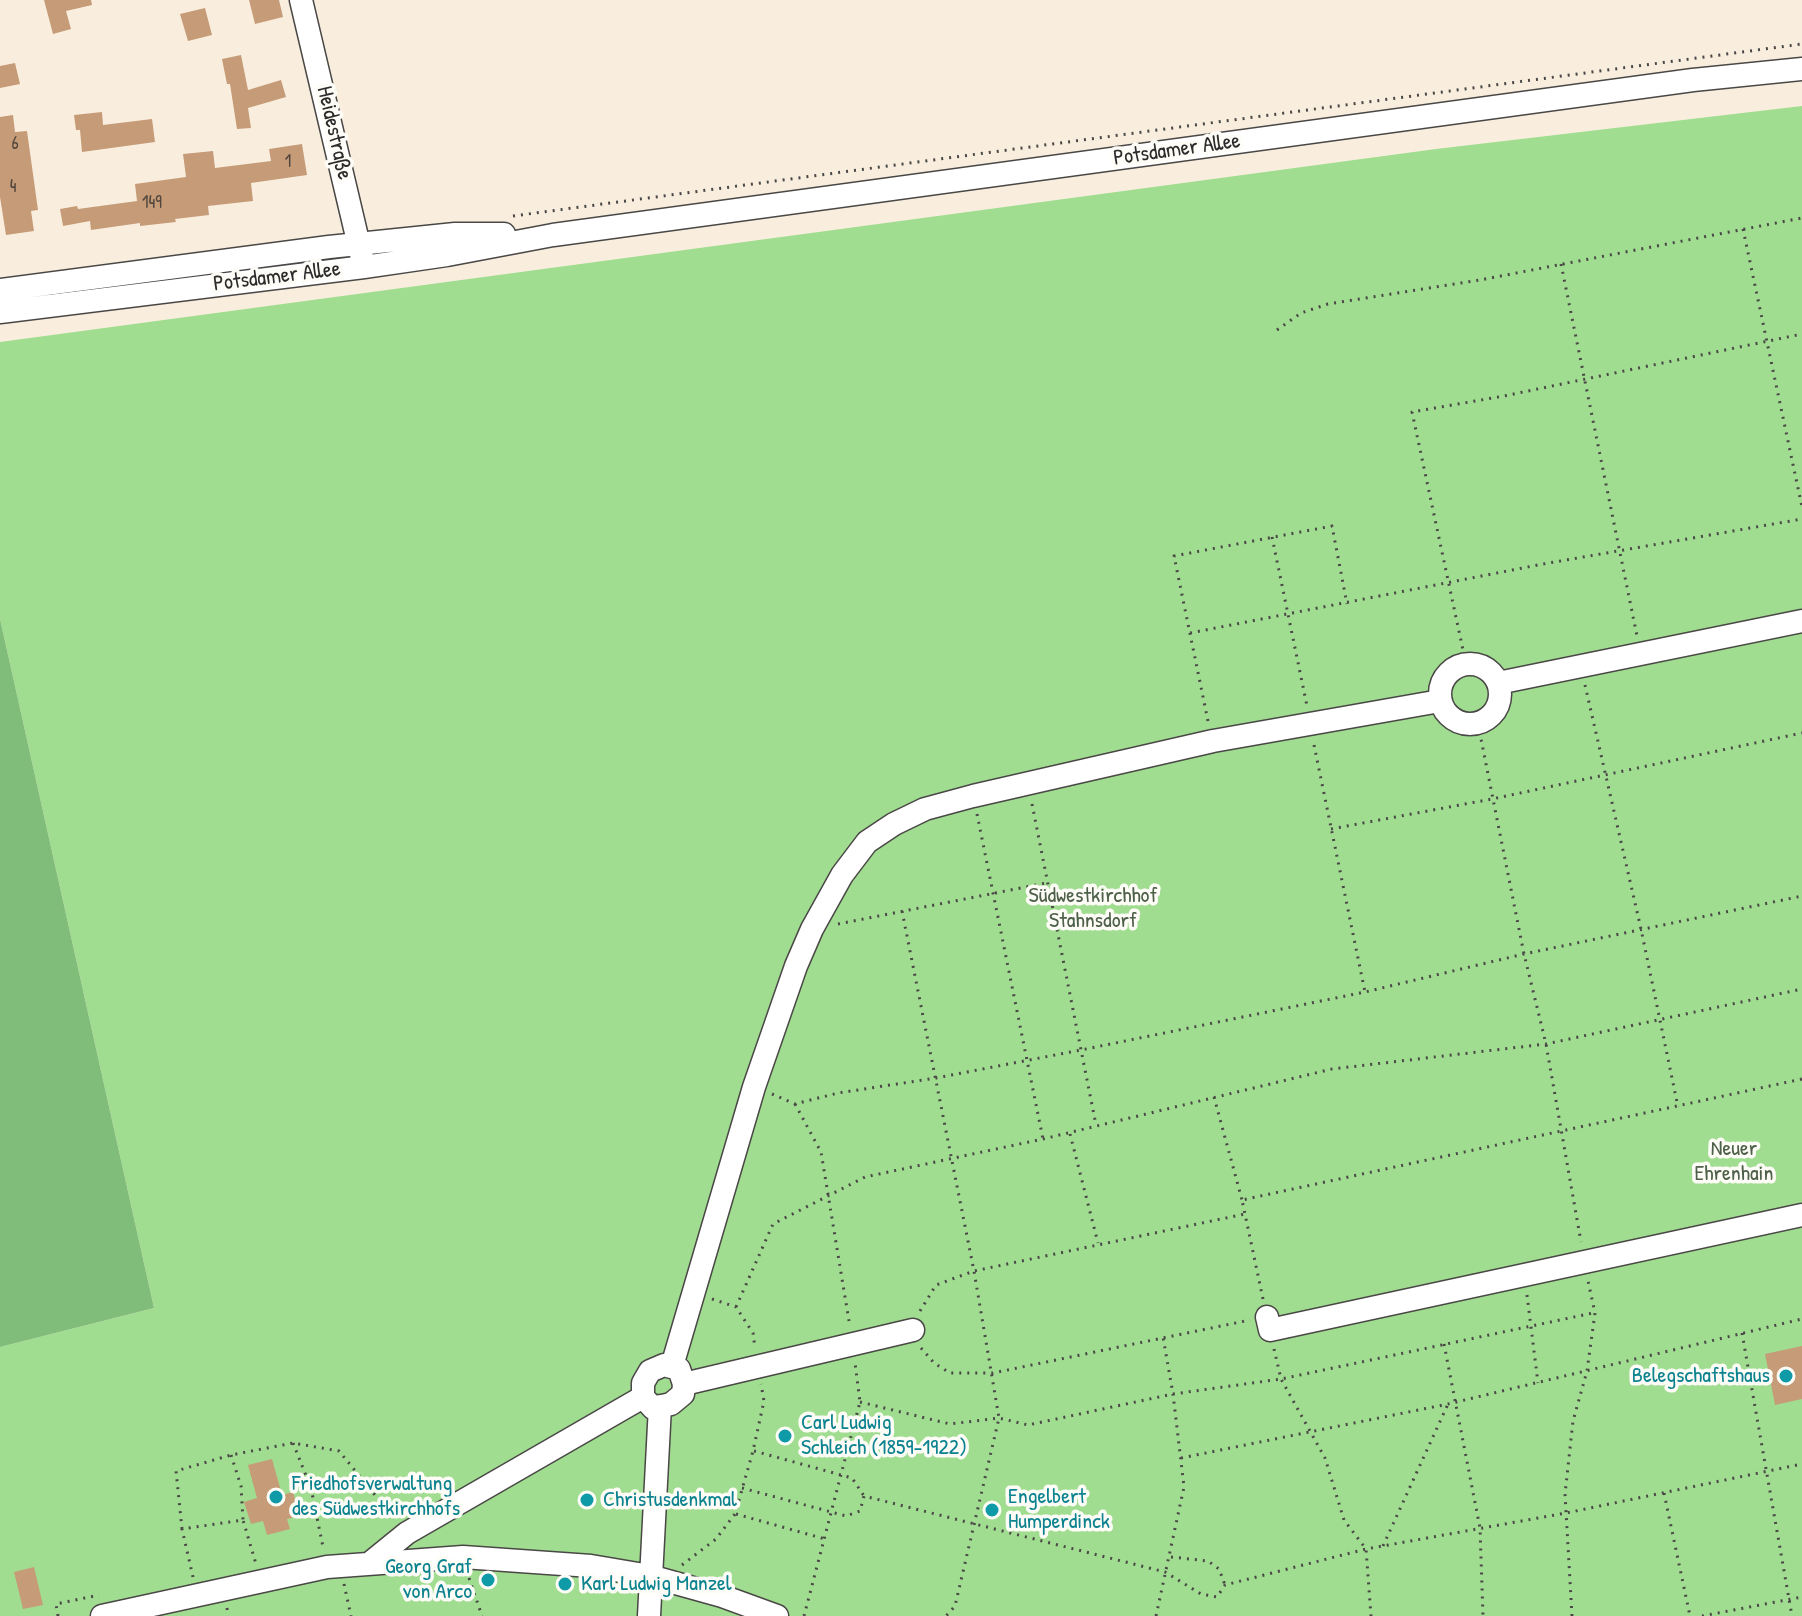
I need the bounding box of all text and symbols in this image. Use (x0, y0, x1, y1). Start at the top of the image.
street label: Heidestraße (310, 84, 358, 182)
street label: Potsdamer Allee (1112, 128, 1242, 172)
house number: 6 (11, 133, 19, 155)
house number: 1 (285, 151, 291, 173)
house number: 4 (10, 176, 16, 198)
house number: 149 (142, 192, 162, 214)
street label: Potsdamer Allee (212, 256, 342, 298)
park label: Südwestkirchhof Stahnsdorf (1029, 883, 1157, 934)
park label: Neuer Ehrenhain (1695, 1136, 1773, 1188)
place label: Belegschaftshaus (1632, 1363, 1770, 1389)
marker: Belegschaftshaus (1777, 1367, 1795, 1385)
place label: Carl Ludwig Schleich (1859-1922) (801, 1410, 967, 1462)
marker: Carl Ludwig Schleich (1859-1922) (776, 1427, 794, 1445)
place label: Friedhofsverwaltung des Südwestkirchhofs (292, 1471, 460, 1522)
place label: Engelbert Humperdinck (1008, 1484, 1110, 1536)
place label: Christusdenkmal (603, 1487, 737, 1513)
marker: Friedhofsverwaltung des Südwestkirchhofs (267, 1488, 285, 1506)
marker: Christusdenkmal (578, 1491, 596, 1509)
marker: Engelbert Humperdinck (983, 1501, 1001, 1519)
place label: Georg Graf von Arco (385, 1554, 472, 1606)
marker: Georg Graf von Arco (479, 1571, 497, 1589)
place label: Karl Ludwig Manzel (581, 1571, 732, 1597)
marker: Karl Ludwig Manzel (556, 1575, 574, 1593)

